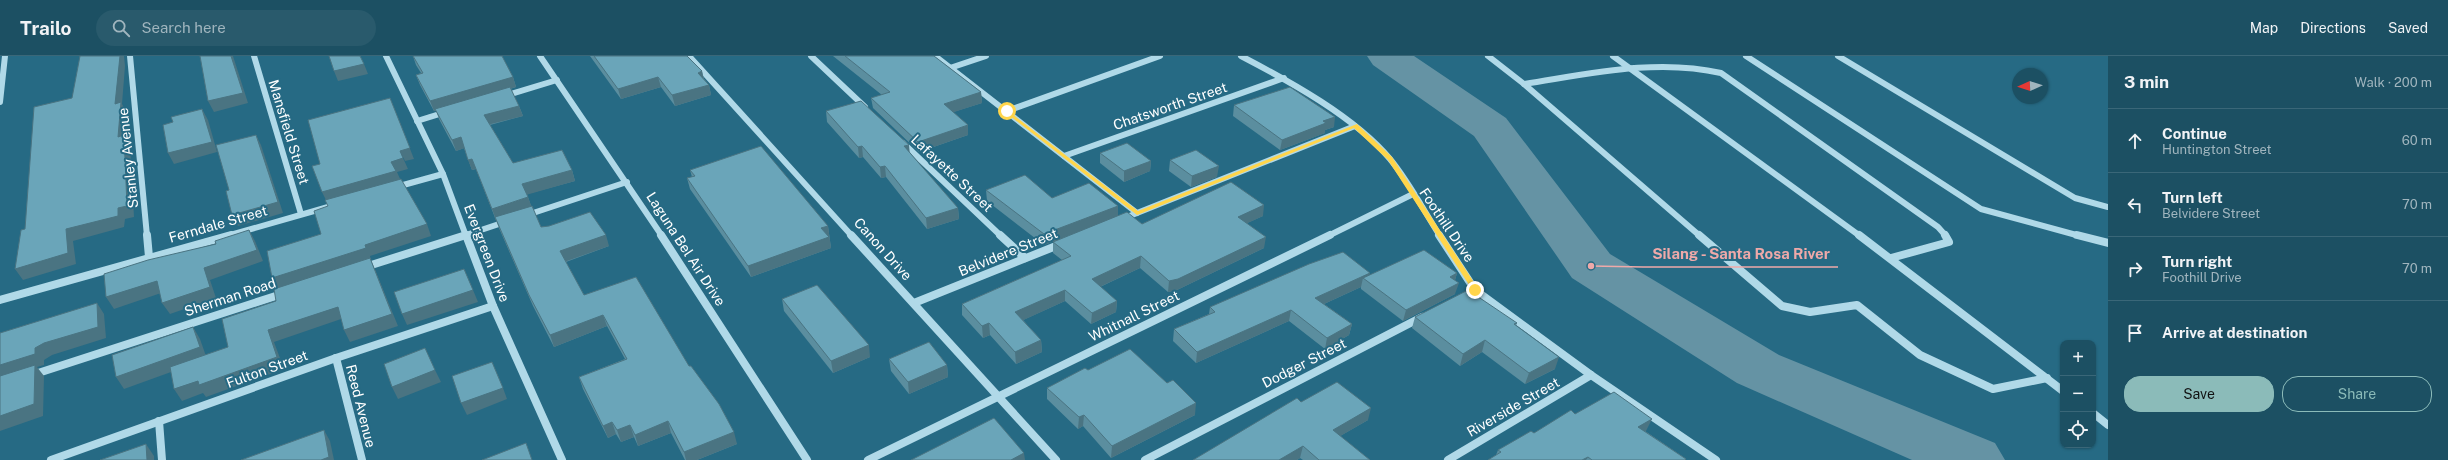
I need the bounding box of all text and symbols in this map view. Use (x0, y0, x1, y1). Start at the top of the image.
search box (96, 10, 376, 46)
text: Trailo (20, 17, 72, 39)
icon: search (110, 17, 132, 39)
text: Search here (142, 19, 226, 36)
text: Map (2250, 20, 2278, 36)
text: Directions (2300, 20, 2366, 36)
text: Saved (2388, 20, 2428, 36)
north arrow (2012, 68, 2048, 104)
text: 3 min (2124, 72, 2169, 92)
text: Walk · 200 m (2355, 75, 2432, 90)
street label: Mansfield Street (265, 78, 313, 186)
street label: Chatsworth Street (1111, 79, 1229, 133)
route start (998, 102, 1016, 120)
street label: Stanley Avenue (115, 107, 141, 209)
text: Continue (2162, 125, 2227, 142)
icon: ahead (2124, 130, 2146, 152)
street label: Lafayette Street (908, 131, 996, 215)
text: 60 m (2402, 133, 2432, 148)
text: Huntington Street (2162, 142, 2272, 157)
street label: Foothill Drive (1416, 185, 1478, 265)
street label: Laguna Bel Air Drive (643, 189, 729, 309)
text: Turn left (2162, 189, 2223, 206)
icon: left (2124, 194, 2146, 216)
text: 70 m (2402, 197, 2432, 212)
street label: Ferndale Street (167, 202, 269, 246)
street label: Evergreen Drive (461, 202, 513, 304)
text: Belvidere Street (2162, 206, 2260, 221)
street label: Canon Drive (851, 215, 915, 283)
street label: Belvidere Street (956, 225, 1060, 279)
callout: Silang - Santa Rosa River (1643, 240, 1838, 267)
text: Silang - Santa Rosa River (1652, 245, 1830, 262)
text: Turn right (2162, 253, 2232, 270)
icon: right (2124, 258, 2146, 280)
text: 70 m (2402, 261, 2432, 276)
text: Foothill Drive (2162, 270, 2242, 285)
street label: Sherman Road (182, 275, 278, 319)
route end (1466, 281, 1484, 299)
street label: Whitnall Street (1086, 287, 1182, 345)
icon: arrive (2124, 322, 2146, 344)
text: Arrive at destination (2162, 324, 2307, 341)
street label: Dodger Street (1259, 335, 1349, 391)
map controls (2060, 340, 2096, 448)
button: + (2060, 340, 2096, 376)
street label: Fulton Street (224, 347, 310, 391)
street label: Reed Avenue (343, 363, 379, 449)
street label: Riverside Street (1464, 374, 1562, 440)
button: − (2060, 376, 2096, 412)
button: Save (2124, 376, 2274, 412)
button: Share (2282, 376, 2432, 412)
button: locate (2060, 412, 2096, 448)

